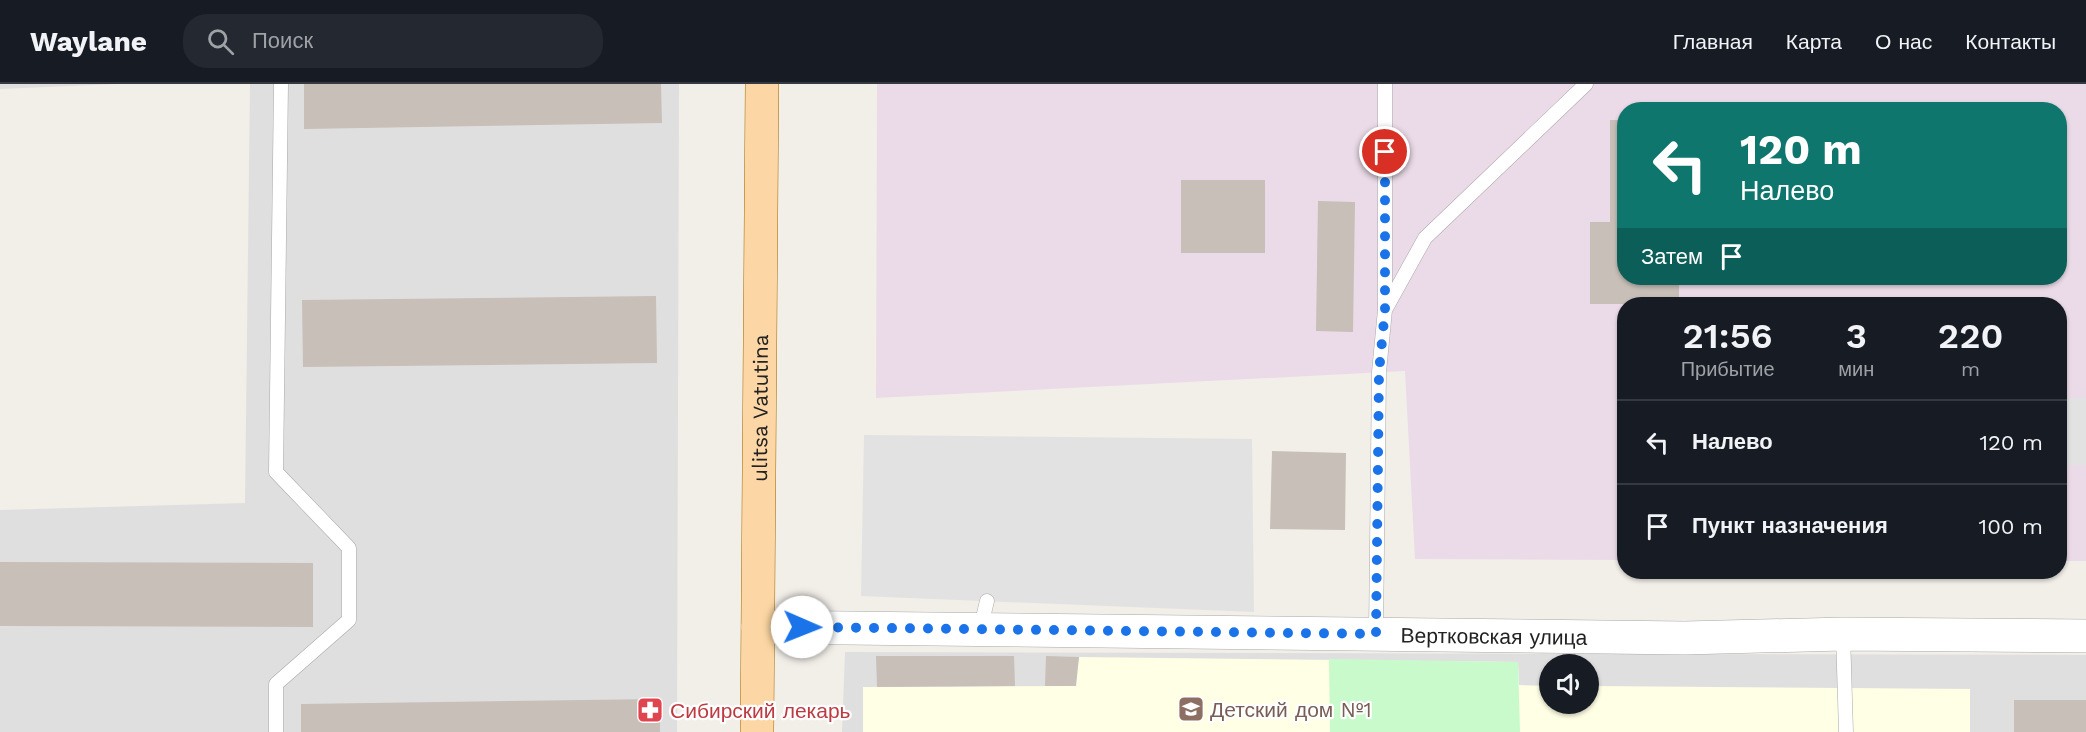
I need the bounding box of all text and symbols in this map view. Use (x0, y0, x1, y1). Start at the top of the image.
search box (183, 14, 603, 68)
text: Waylane (30, 25, 147, 58)
icon: search (204, 25, 237, 58)
text: Поиск (252, 28, 313, 53)
text: Главная (1673, 29, 1753, 54)
text: Карта (1786, 29, 1842, 54)
text: О нас (1875, 29, 1932, 54)
text: Контакты (1965, 29, 2056, 54)
text: 120 m (1740, 125, 1862, 174)
pin (1359, 126, 1410, 177)
icon: left (1641, 126, 1719, 204)
icon: arrive (1368, 135, 1401, 168)
text: Налево (1740, 175, 1834, 207)
icon: arrive (1715, 240, 1748, 273)
text: Затем (1641, 244, 1703, 269)
text: 21:56 (1683, 315, 1773, 357)
text: 3 (1846, 315, 1867, 357)
text: 220 (1938, 315, 2003, 357)
street label: ulitsa Vatutina (746, 334, 773, 482)
text: Прибытие (1681, 357, 1775, 381)
text: мин (1838, 357, 1874, 381)
text: m (1961, 357, 1980, 381)
icon: left (1641, 426, 1674, 459)
text: Налево (1692, 429, 1773, 454)
text: 120 m (1979, 430, 2043, 455)
icon: arrive (1641, 510, 1674, 543)
text: Пункт назначения (1692, 513, 1888, 538)
text: 100 m (1979, 514, 2043, 539)
position arrow (770, 595, 834, 659)
street label: Вертковская улица (1400, 622, 1588, 649)
map controls (1539, 654, 1599, 714)
button: sound (1539, 654, 1599, 714)
school or university icon: Детский дом №1 (1176, 694, 1206, 724)
pharmacy icon: Сибирский лекарь (635, 695, 665, 725)
place label: Детский дом №1 (1210, 697, 1372, 722)
place label: Сибирский лекарь (670, 698, 851, 723)

